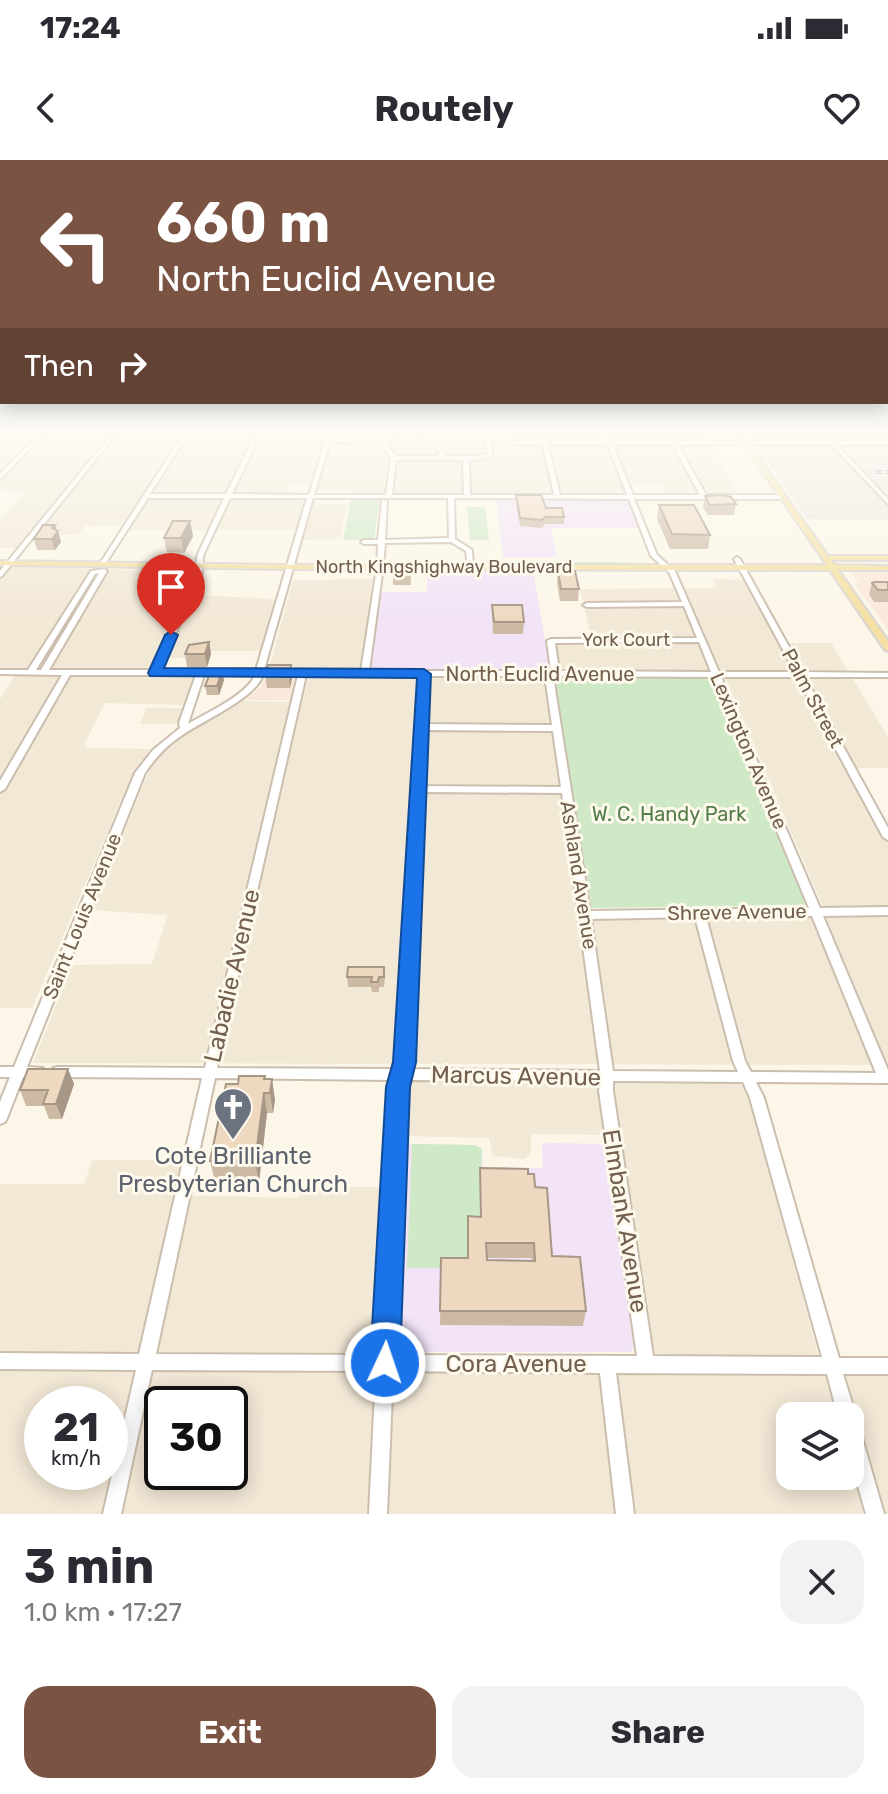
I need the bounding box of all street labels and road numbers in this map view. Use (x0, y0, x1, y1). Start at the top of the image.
street label: North Kingshighway Boulevard (316, 556, 573, 578)
street label: York Court (582, 629, 670, 651)
street label: Palm Street (777, 644, 849, 752)
street label: North Euclid Avenue (446, 662, 635, 686)
street label: Lexington Avenue (705, 669, 793, 833)
street label: Ashland Avenue (555, 799, 603, 951)
street label: Saint Louis Avenue (38, 829, 126, 1003)
street label: Labadie Avenue (198, 887, 266, 1065)
street label: Shreve Avenue (667, 899, 807, 925)
street label: Marcus Avenue (431, 1061, 601, 1091)
street label: Elmbank Avenue (597, 1127, 653, 1315)
street label: Cora Avenue (445, 1350, 587, 1378)

